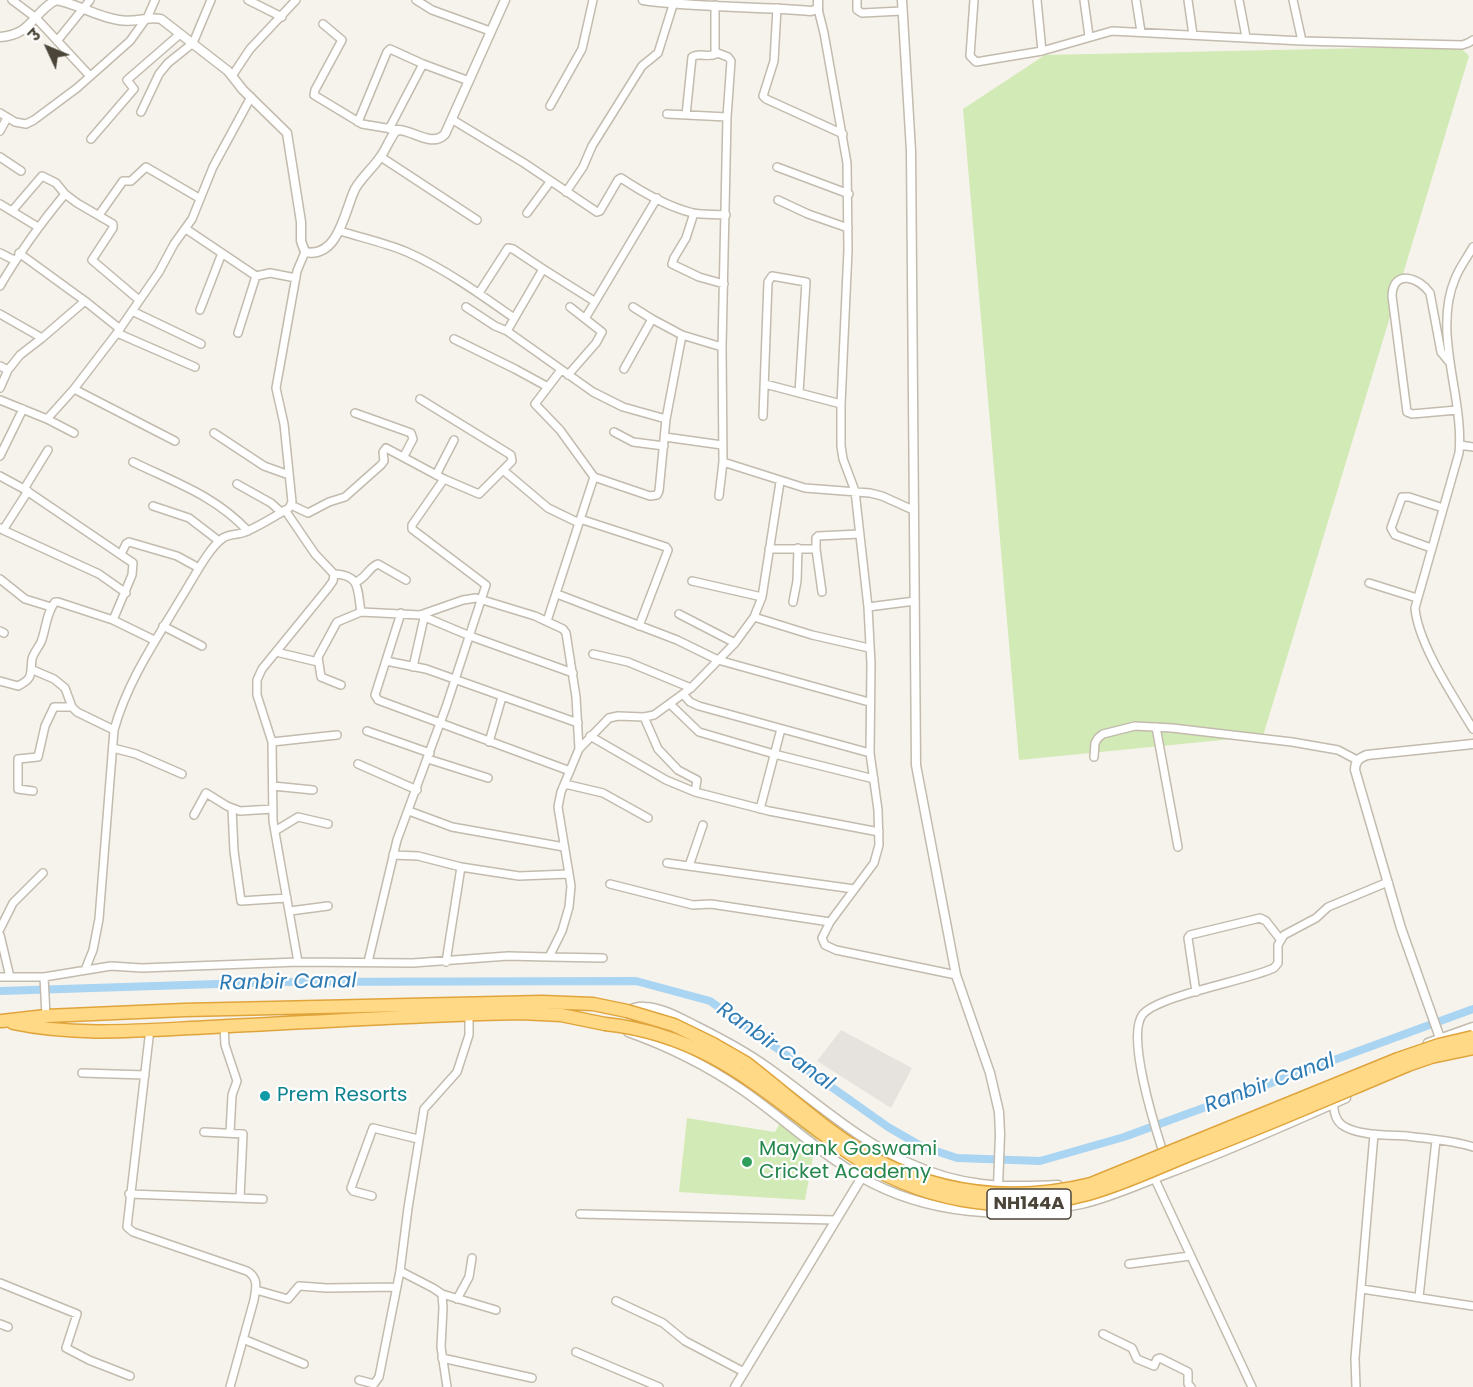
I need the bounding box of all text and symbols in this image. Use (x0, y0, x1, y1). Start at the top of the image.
north arrow (18, 18, 78, 78)
text: उ (23, 24, 46, 46)
water label: Ranbir Canal (219, 969, 357, 997)
water label: Ranbir Canal (712, 997, 838, 1097)
water label: Ranbir Canal (1201, 1049, 1339, 1119)
place label: Prem Resorts (277, 1084, 407, 1108)
marker: Prem Resorts (258, 1089, 272, 1103)
place label: Mayank Goswami Cricket Academy (759, 1138, 937, 1185)
marker: Mayank Goswami Cricket Academy (740, 1155, 754, 1169)
road number: NH144A (987, 1189, 1071, 1219)

